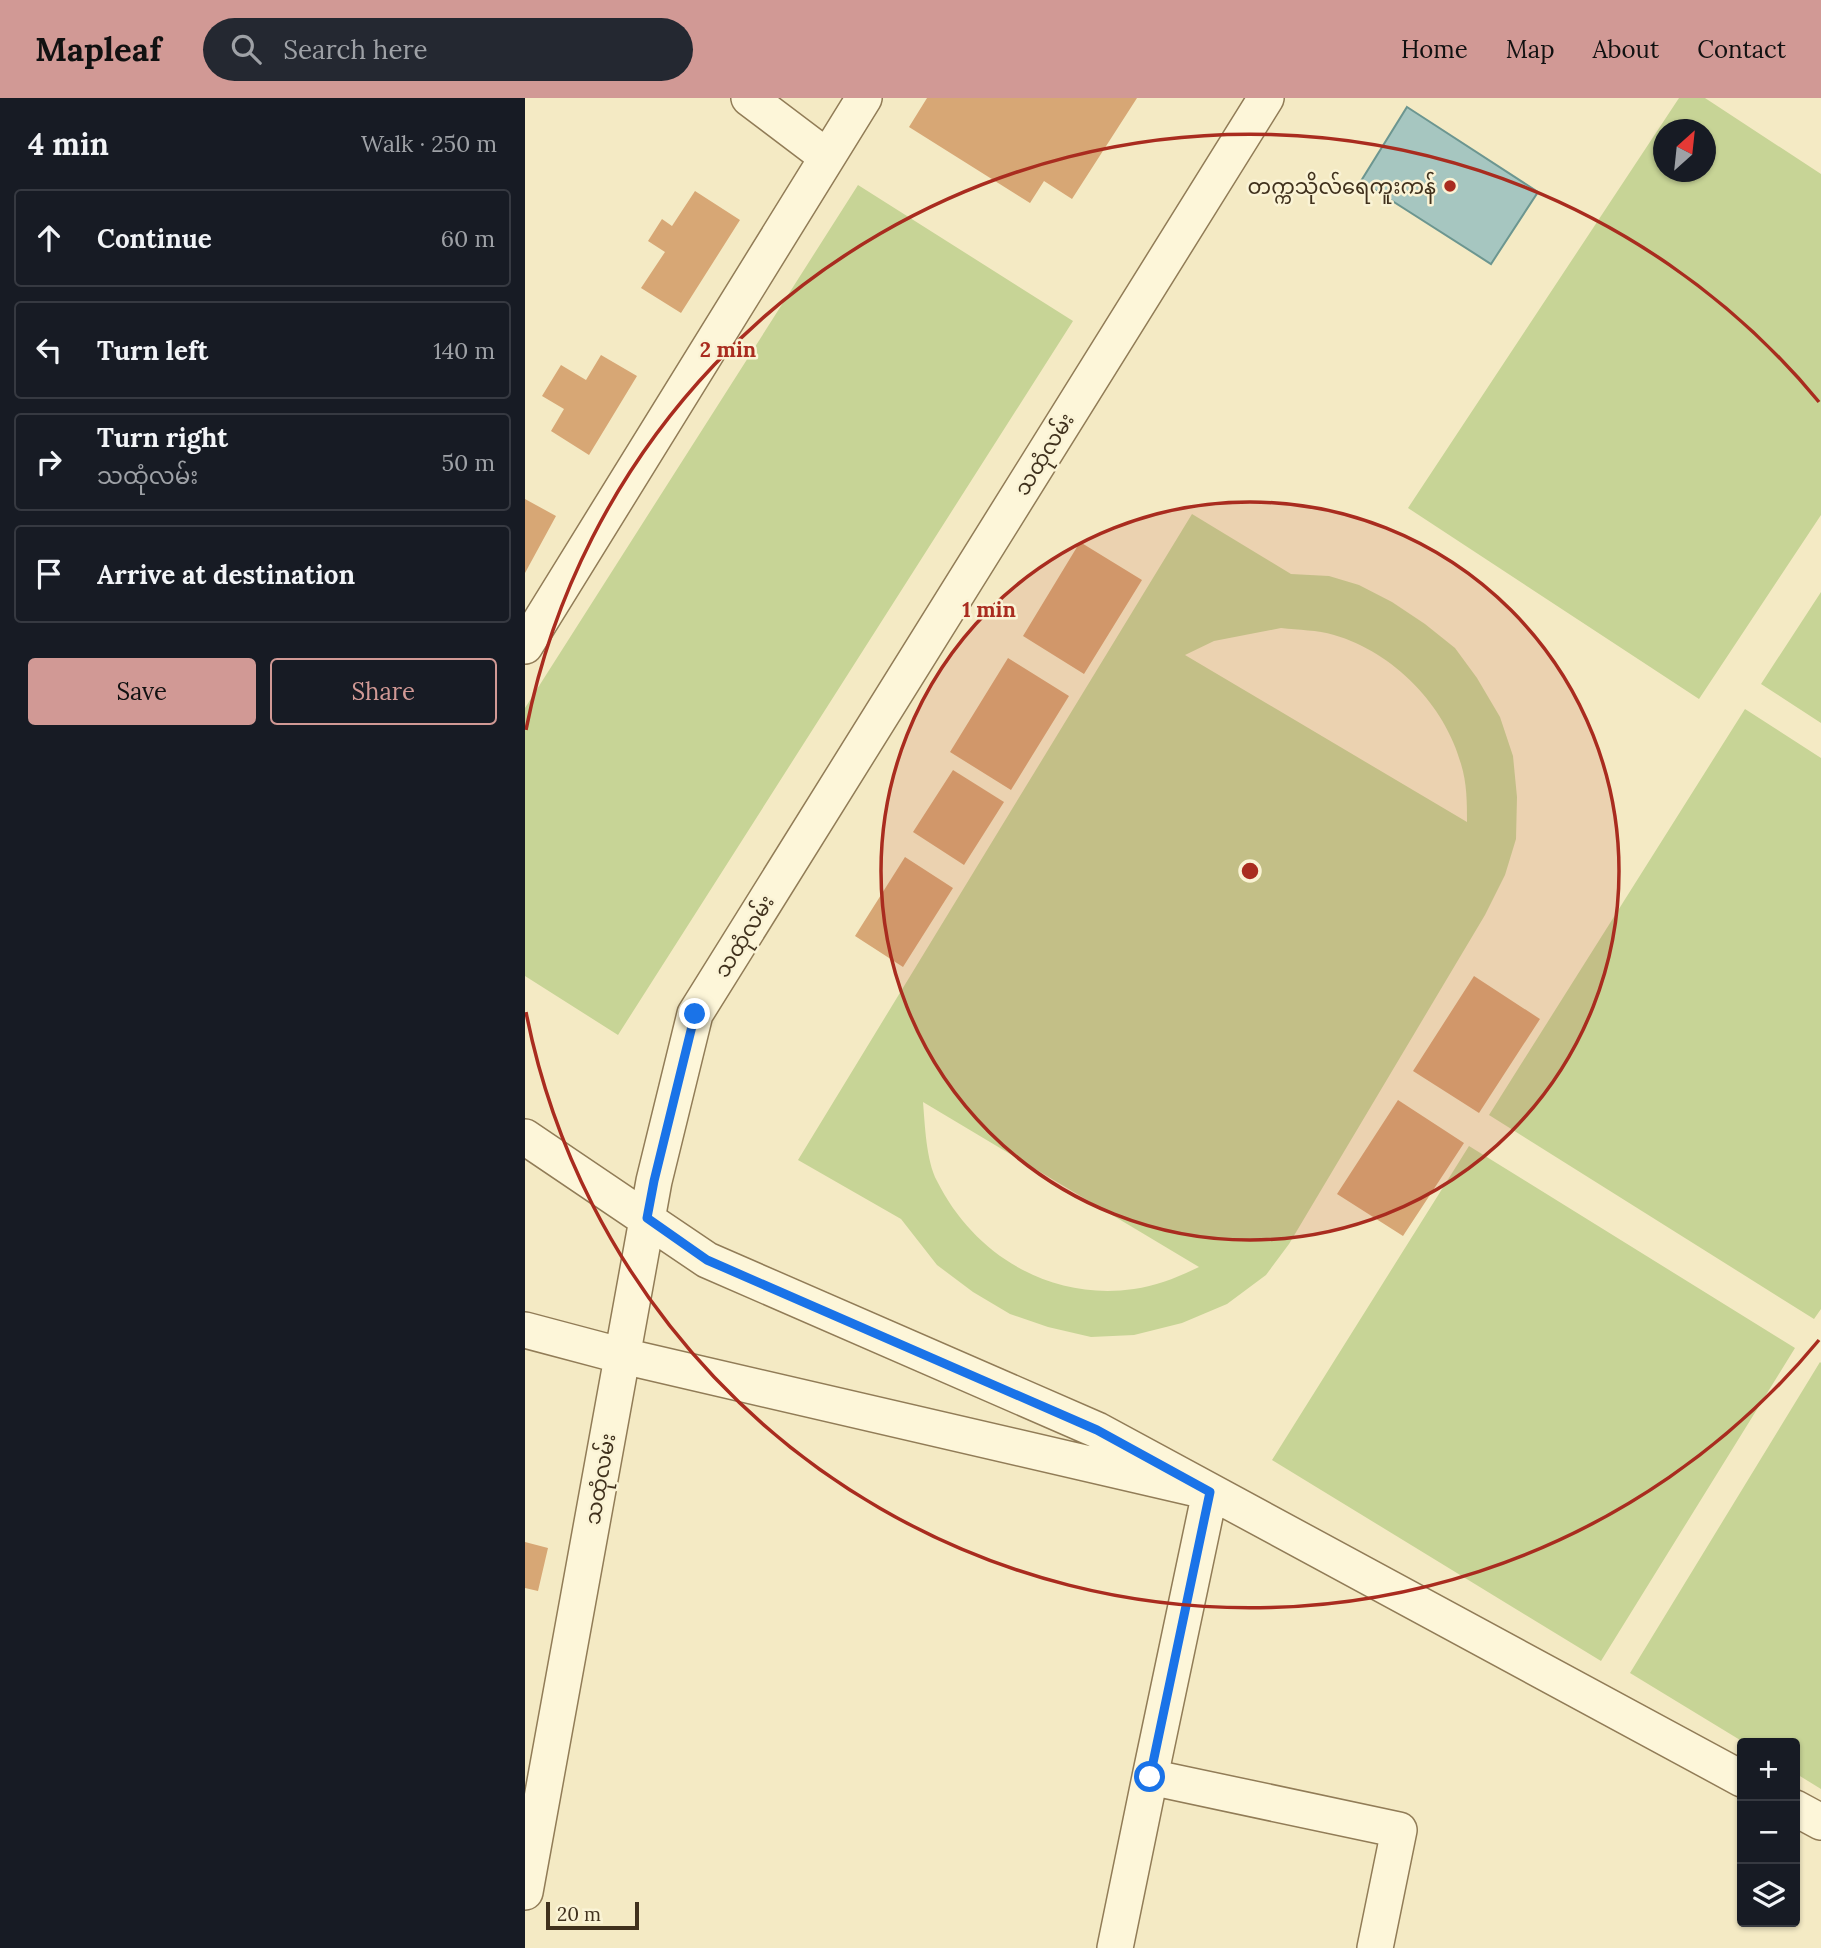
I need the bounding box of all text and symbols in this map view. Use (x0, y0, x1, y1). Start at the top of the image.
search box (203, 18, 693, 81)
text: Mapleaf (35, 28, 161, 70)
icon: search (227, 30, 265, 68)
text: Search here (283, 33, 428, 66)
text: Home (1401, 34, 1468, 65)
text: Map (1506, 34, 1555, 65)
text: About (1593, 34, 1659, 65)
text: Contact (1697, 34, 1786, 65)
north arrow (1653, 119, 1716, 182)
text: 4 min (28, 125, 109, 163)
text: Walk · 250 m (361, 129, 497, 158)
place label: တက္ကသိုလ်ရေကူးကန် (1248, 171, 1436, 204)
marker: တက္ကသိုလ်ရေကူးကန် (1442, 178, 1458, 194)
icon: ahead (30, 219, 68, 257)
text: Continue (97, 222, 212, 255)
text: 60 m (441, 224, 495, 253)
icon: left (30, 331, 68, 369)
text: Turn left (97, 334, 208, 367)
text: 140 m (433, 336, 495, 365)
text: 2 min (700, 336, 756, 363)
street label: သထုံလမ်း (1006, 407, 1083, 502)
text: Turn right (97, 421, 228, 454)
icon: right (30, 443, 68, 481)
text: 50 m (442, 448, 495, 477)
text: သထုံလမ်း (97, 461, 198, 490)
icon: arrive (30, 555, 68, 593)
text: Arrive at destination (97, 558, 355, 591)
text: 1 min (962, 596, 1016, 623)
button: Save (28, 658, 256, 725)
button: Share (270, 658, 497, 725)
centre of rings (1238, 859, 1262, 883)
street label: သထုံလမ်း (706, 889, 783, 984)
route end (679, 998, 710, 1029)
street label: သထုံလမ်း (577, 1431, 625, 1528)
map controls (1737, 1738, 1800, 1927)
button: + (1737, 1738, 1800, 1801)
route start (1134, 1761, 1165, 1792)
button: − (1737, 1801, 1800, 1864)
button: layers (1737, 1864, 1800, 1927)
scale bar (546, 1899, 639, 1931)
text: 20 m (557, 1902, 601, 1926)

